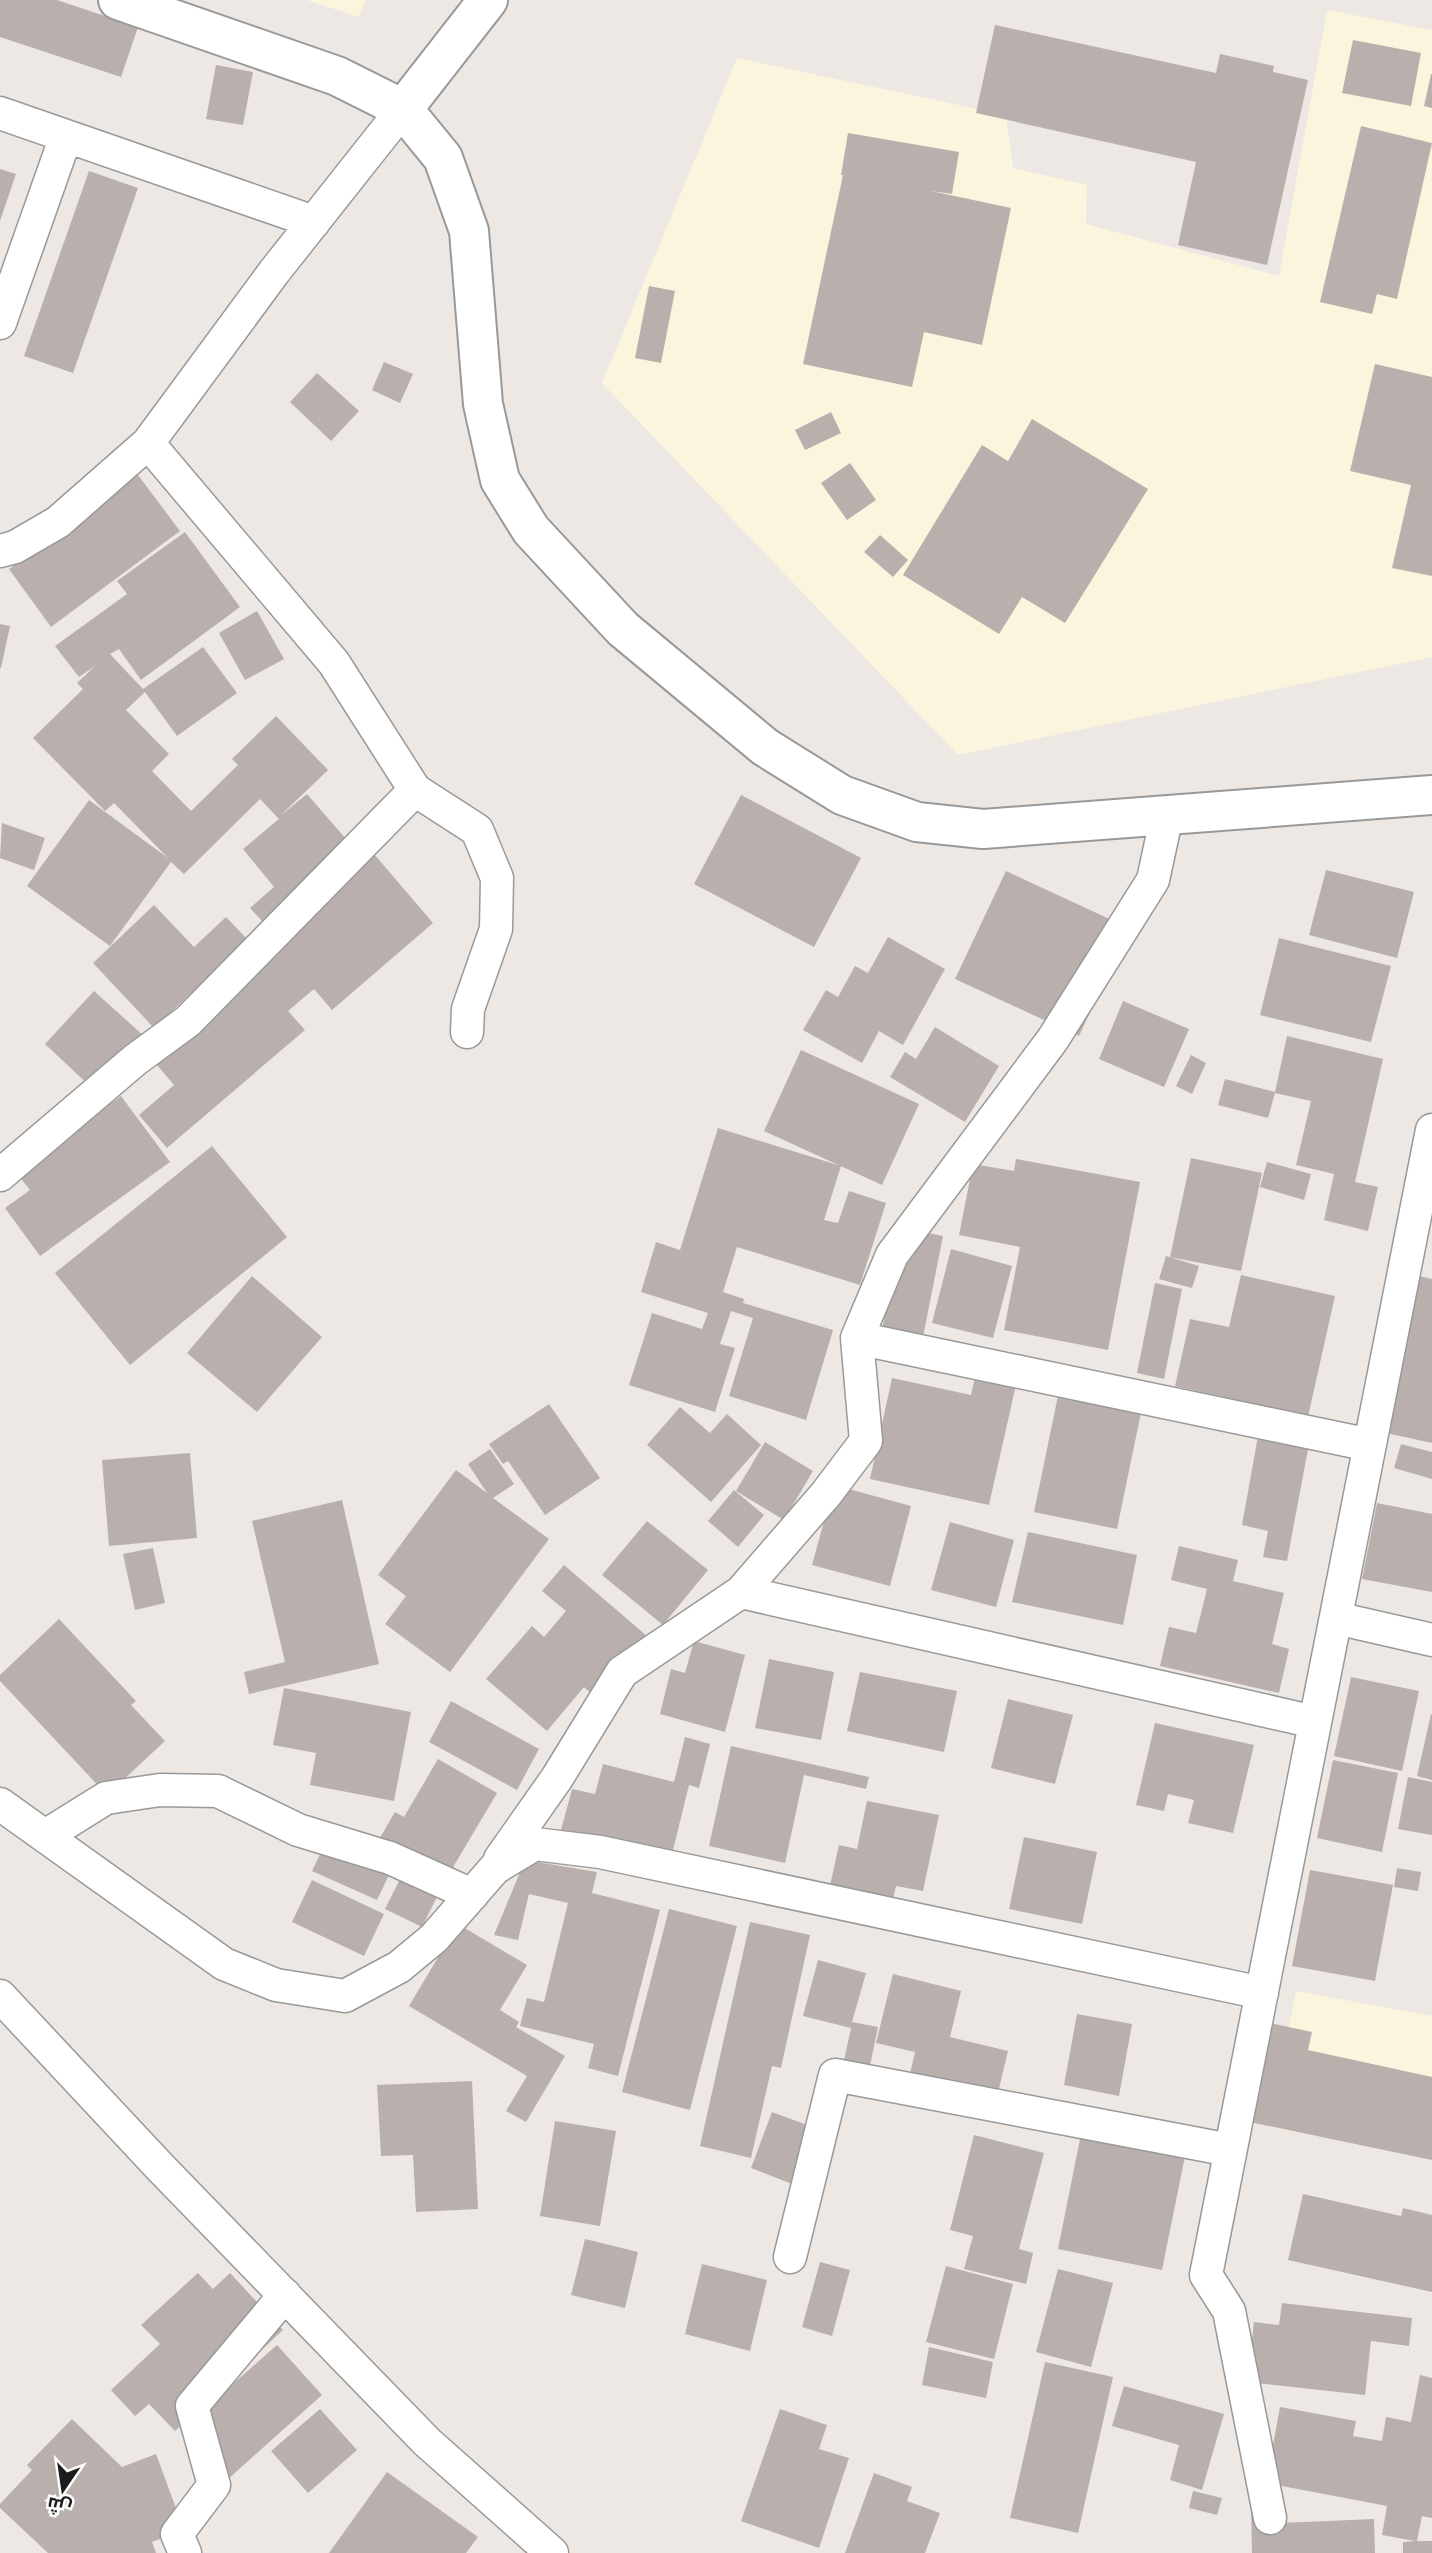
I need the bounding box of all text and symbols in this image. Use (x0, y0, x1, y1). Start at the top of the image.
north arrow (28, 2455, 98, 2525)
text: ش (45, 2492, 74, 2521)

